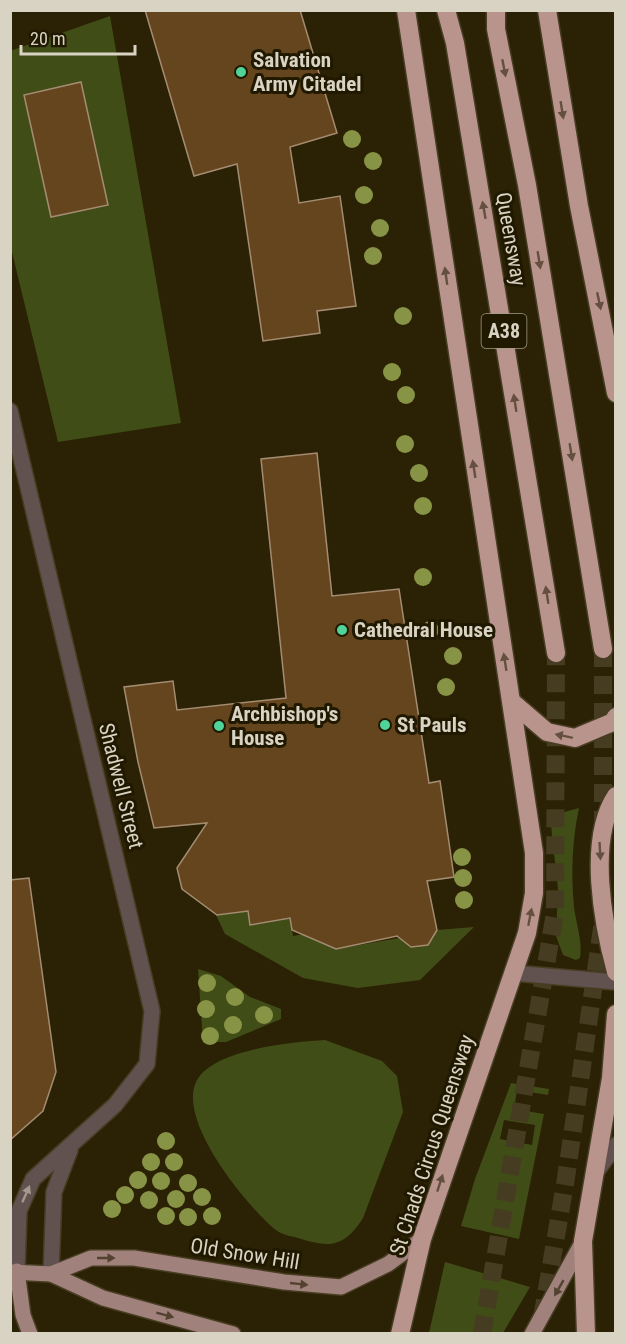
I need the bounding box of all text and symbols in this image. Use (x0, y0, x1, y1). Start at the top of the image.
scale bar (21, 18, 135, 56)
text: 20 m (30, 28, 65, 49)
place label: Salvation Army Citadel (253, 48, 362, 96)
one-way arrow (500, 59, 509, 78)
marker: Salvation Army Citadel (234, 65, 248, 79)
one-way arrow (558, 100, 567, 119)
street label: Queensway (491, 190, 531, 288)
one-way arrow (479, 201, 488, 220)
one-way arrow (535, 251, 544, 270)
one-way arrow (441, 267, 450, 286)
one-way arrow (594, 292, 604, 311)
road number: A38 (482, 314, 526, 348)
one-way arrow (511, 393, 520, 412)
one-way arrow (566, 443, 575, 462)
one-way arrow (469, 460, 478, 479)
one-way arrow (542, 586, 551, 605)
place label: Cathedral House (354, 618, 493, 642)
marker: Cathedral House (335, 623, 349, 637)
one-way arrow (500, 652, 509, 671)
place label: Archbishop's House (231, 702, 338, 750)
place label: St Pauls (397, 713, 466, 737)
marker: St Pauls (378, 718, 392, 732)
marker: Archbishop's House (212, 719, 226, 733)
street label: Shadwell Street (94, 721, 148, 851)
one-way arrow (554, 731, 573, 740)
one-way arrow (596, 842, 605, 861)
one-way arrow (526, 907, 535, 926)
street label: St Chads Circus Queensway (385, 1031, 479, 1258)
one-way arrow (436, 1174, 445, 1192)
one-way arrow (22, 1185, 31, 1202)
street label: Old Snow Hill (189, 1234, 301, 1274)
one-way arrow (97, 1253, 116, 1263)
one-way arrow (290, 1279, 309, 1289)
one-way arrow (554, 1280, 564, 1297)
one-way arrow (156, 1311, 174, 1320)

